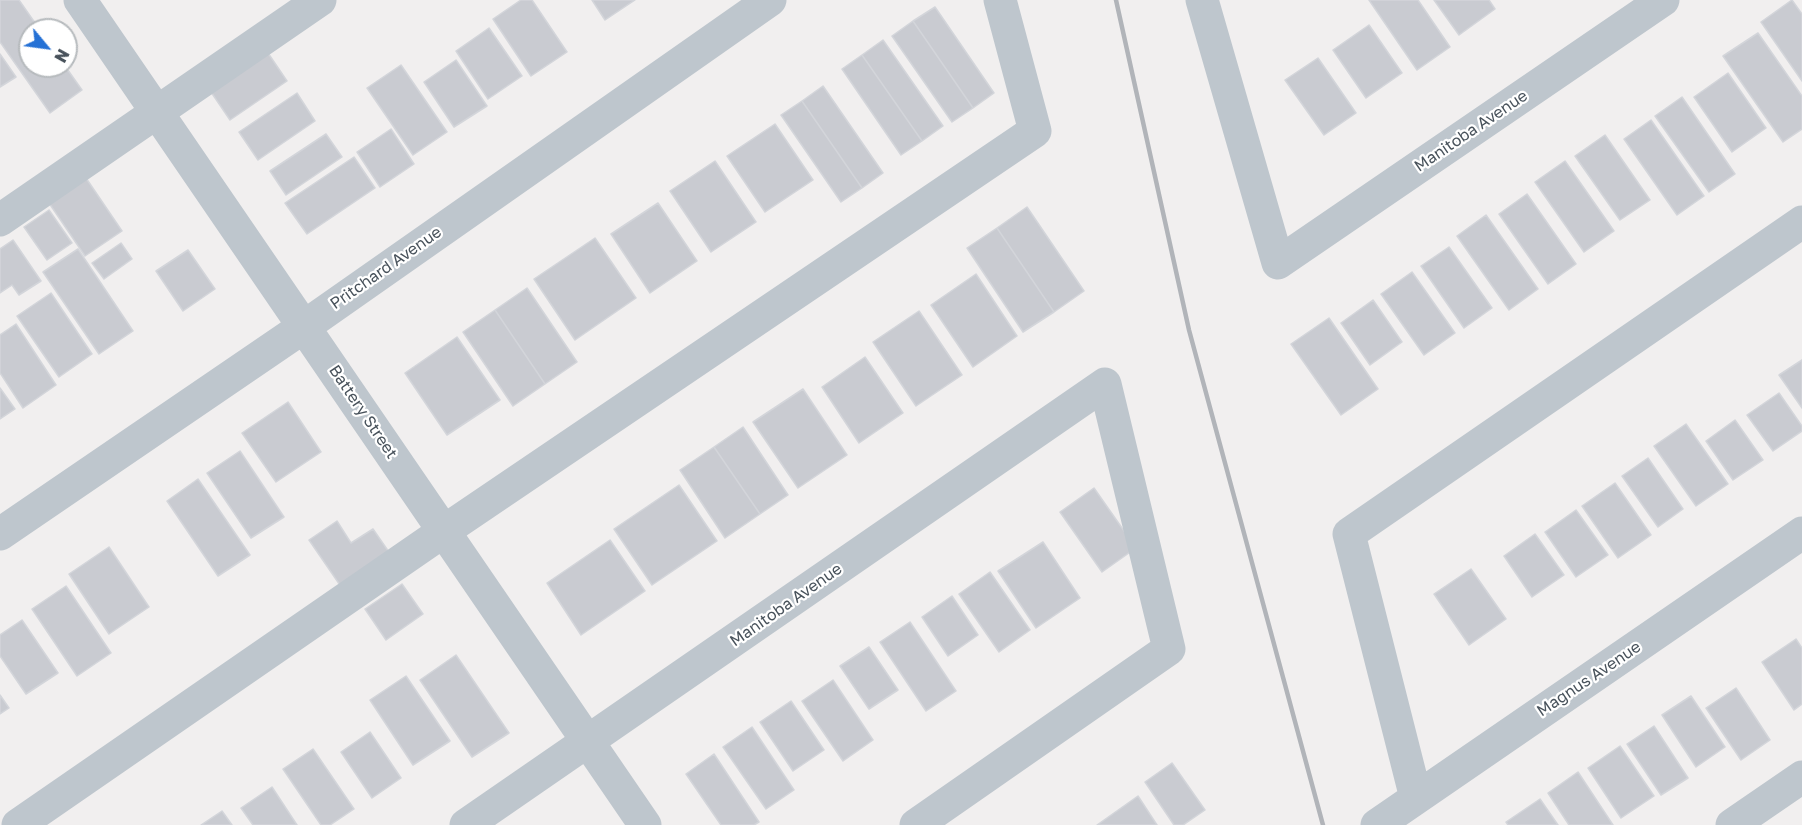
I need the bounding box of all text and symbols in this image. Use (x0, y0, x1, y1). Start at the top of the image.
north arrow (18, 18, 78, 78)
text: N (50, 46, 74, 66)
street label: Manitoba Avenue (1411, 86, 1531, 176)
street label: Pritchard Avenue (327, 222, 445, 314)
street label: Battery Street (325, 362, 401, 462)
street label: Manitoba Avenue (726, 559, 846, 651)
street label: Magnus Avenue (1533, 637, 1645, 721)

